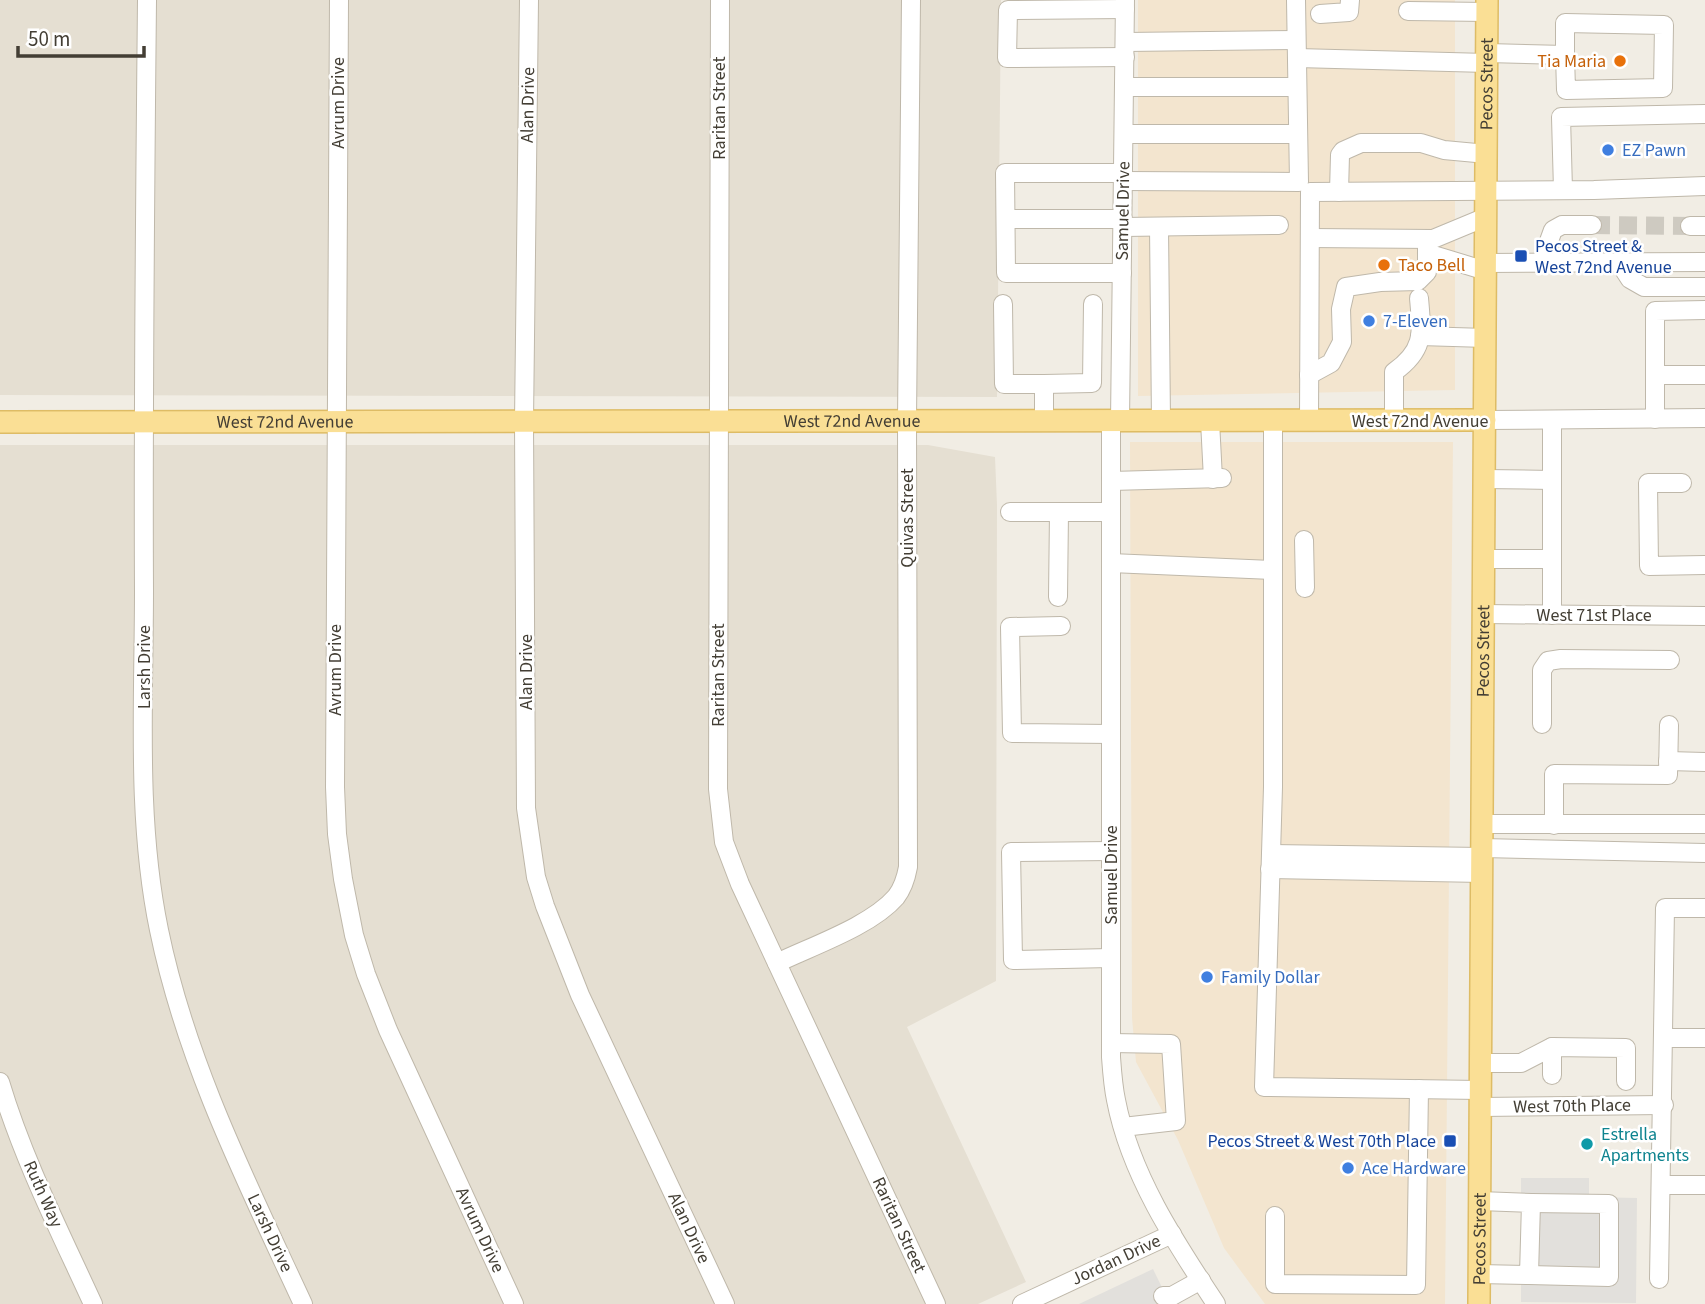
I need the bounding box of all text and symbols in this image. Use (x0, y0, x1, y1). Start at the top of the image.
scale bar (18, 14, 144, 58)
text: 50 m (28, 24, 70, 54)
street label: Pecos Street (1474, 38, 1499, 130)
place label: Tia Maria (1537, 49, 1606, 74)
marker: Tia Maria (1612, 53, 1628, 69)
street label: Raritan Street (707, 56, 732, 160)
street label: Avrum Drive (326, 57, 351, 149)
street label: Alan Drive (515, 67, 541, 143)
place label: EZ Pawn (1622, 138, 1686, 163)
marker: EZ Pawn (1600, 142, 1616, 158)
street label: Samuel Drive (1110, 161, 1136, 261)
place label: Pecos Street & West 72nd Avenue (1535, 234, 1672, 280)
marker: Pecos Street & West 72nd Avenue (1513, 248, 1529, 264)
place label: Taco Bell (1398, 253, 1465, 278)
marker: Taco Bell (1376, 257, 1392, 273)
place label: 7-Eleven (1383, 309, 1448, 334)
marker: 7-Eleven (1361, 313, 1377, 329)
street label: West 72nd Avenue (784, 408, 921, 433)
street label: West 72nd Avenue (217, 409, 354, 434)
street label: West 72nd Avenue (1352, 409, 1488, 434)
street label: Quivas Street (895, 468, 920, 568)
street label: West 71st Place (1536, 603, 1652, 628)
street label: Pecos Street (1470, 605, 1496, 697)
street label: Raritan Street (706, 623, 731, 727)
street label: Avrum Drive (323, 624, 348, 716)
street label: Larsh Drive (132, 625, 157, 709)
street label: Alan Drive (514, 634, 539, 710)
street label: Samuel Drive (1099, 825, 1124, 925)
place label: Family Dollar (1221, 965, 1320, 990)
marker: Family Dollar (1199, 969, 1215, 985)
street label: West 70th Place (1513, 1092, 1631, 1120)
place label: Estrella Apartments (1601, 1122, 1689, 1168)
place label: Pecos Street & West 70th Place (1207, 1129, 1436, 1154)
marker: Pecos Street & West 70th Place (1442, 1133, 1458, 1149)
marker: Estrella Apartments (1579, 1136, 1595, 1152)
place label: Ace Hardware (1362, 1156, 1466, 1181)
street label: Ruth Way (17, 1157, 69, 1232)
marker: Ace Hardware (1340, 1160, 1356, 1176)
street label: Raritan Street (866, 1173, 932, 1277)
street label: Avrum Drive (449, 1183, 511, 1277)
street label: Alan Drive (662, 1188, 716, 1268)
street label: Larsh Drive (241, 1190, 299, 1276)
street label: Pecos Street (1467, 1193, 1492, 1285)
street label: Jordan Drive (1067, 1228, 1165, 1292)

